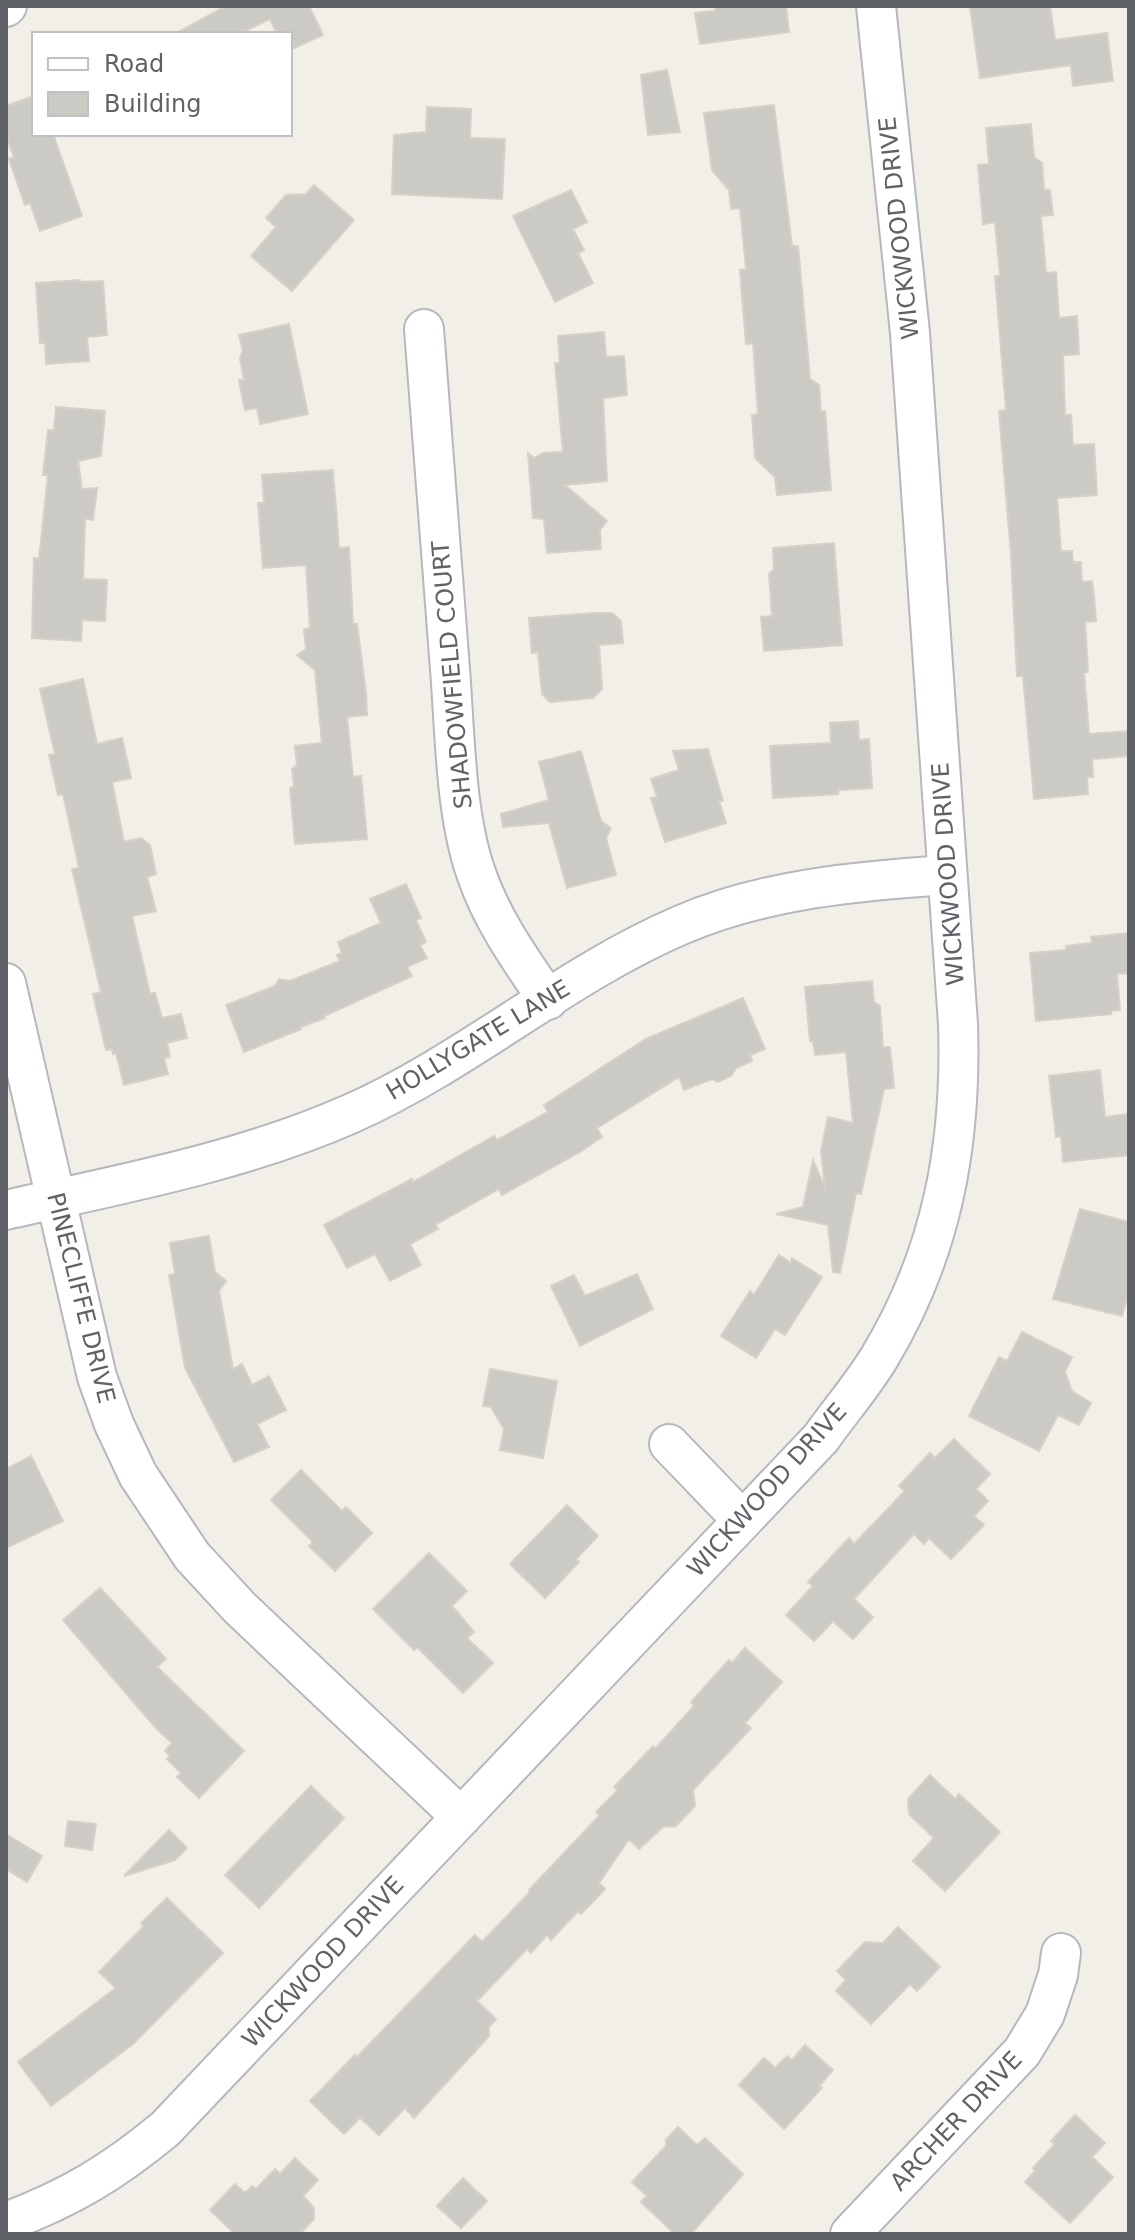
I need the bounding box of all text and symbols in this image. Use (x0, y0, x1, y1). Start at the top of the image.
legend (32, 32, 292, 136)
text: Road (104, 50, 164, 78)
text: Building (104, 90, 201, 118)
street label: WICKWOOD DRIVE (873, 115, 925, 341)
street label: SHADOWFIELD COURT (426, 539, 478, 810)
street label: WICKWOOD DRIVE (926, 761, 970, 987)
street label: HOLLYGATE LANE (381, 974, 575, 1106)
street label: PINECLIFFE DRIVE (41, 1190, 121, 1406)
street label: WICKWOOD DRIVE (682, 1397, 852, 1583)
street label: WICKWOOD DRIVE (236, 1871, 410, 2053)
street label: ARCHER DRIVE (884, 2046, 1028, 2196)

